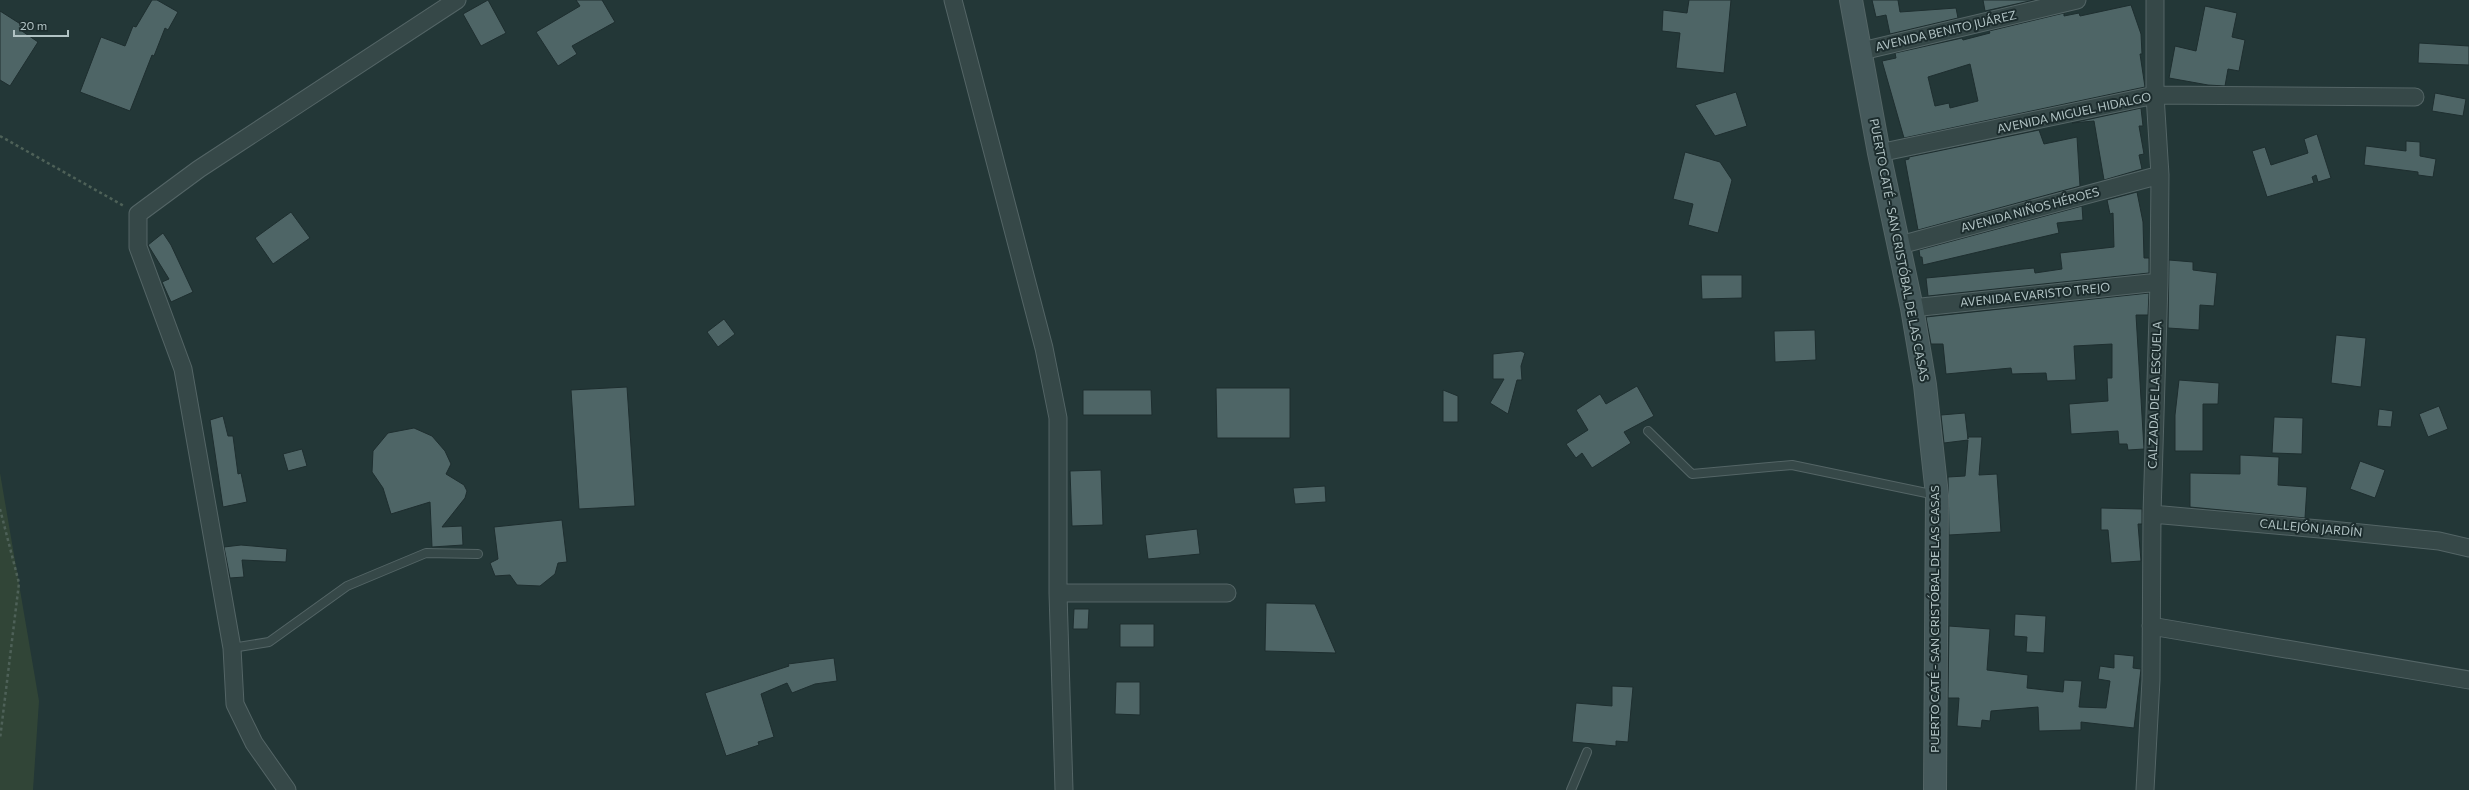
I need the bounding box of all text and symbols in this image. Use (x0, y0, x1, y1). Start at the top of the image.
street label: AVENIDA BENITO JUÁREZ (1874, 7, 2018, 54)
scale bar (14, 12, 68, 38)
text: 20 m (20, 18, 47, 32)
street label: AVENIDA MIGUEL HIDALGO (1995, 89, 2152, 135)
street label: PUERTO CATÉ - SAN CRISTÓBAL DE LAS CASAS (1868, 117, 1932, 382)
street label: AVENIDA NIÑOS HÉROES (1959, 184, 2101, 234)
street label: AVENIDA EVARISTO TREJO (1959, 279, 2111, 310)
street label: CALZADA DE LA ESCUELA (2144, 321, 2164, 469)
street label: PUERTO CATÉ - SAN CRISTÓBAL DE LAS CASAS (1927, 485, 1941, 753)
street label: CALLEJÓN JARDÍN (2259, 516, 2363, 539)

